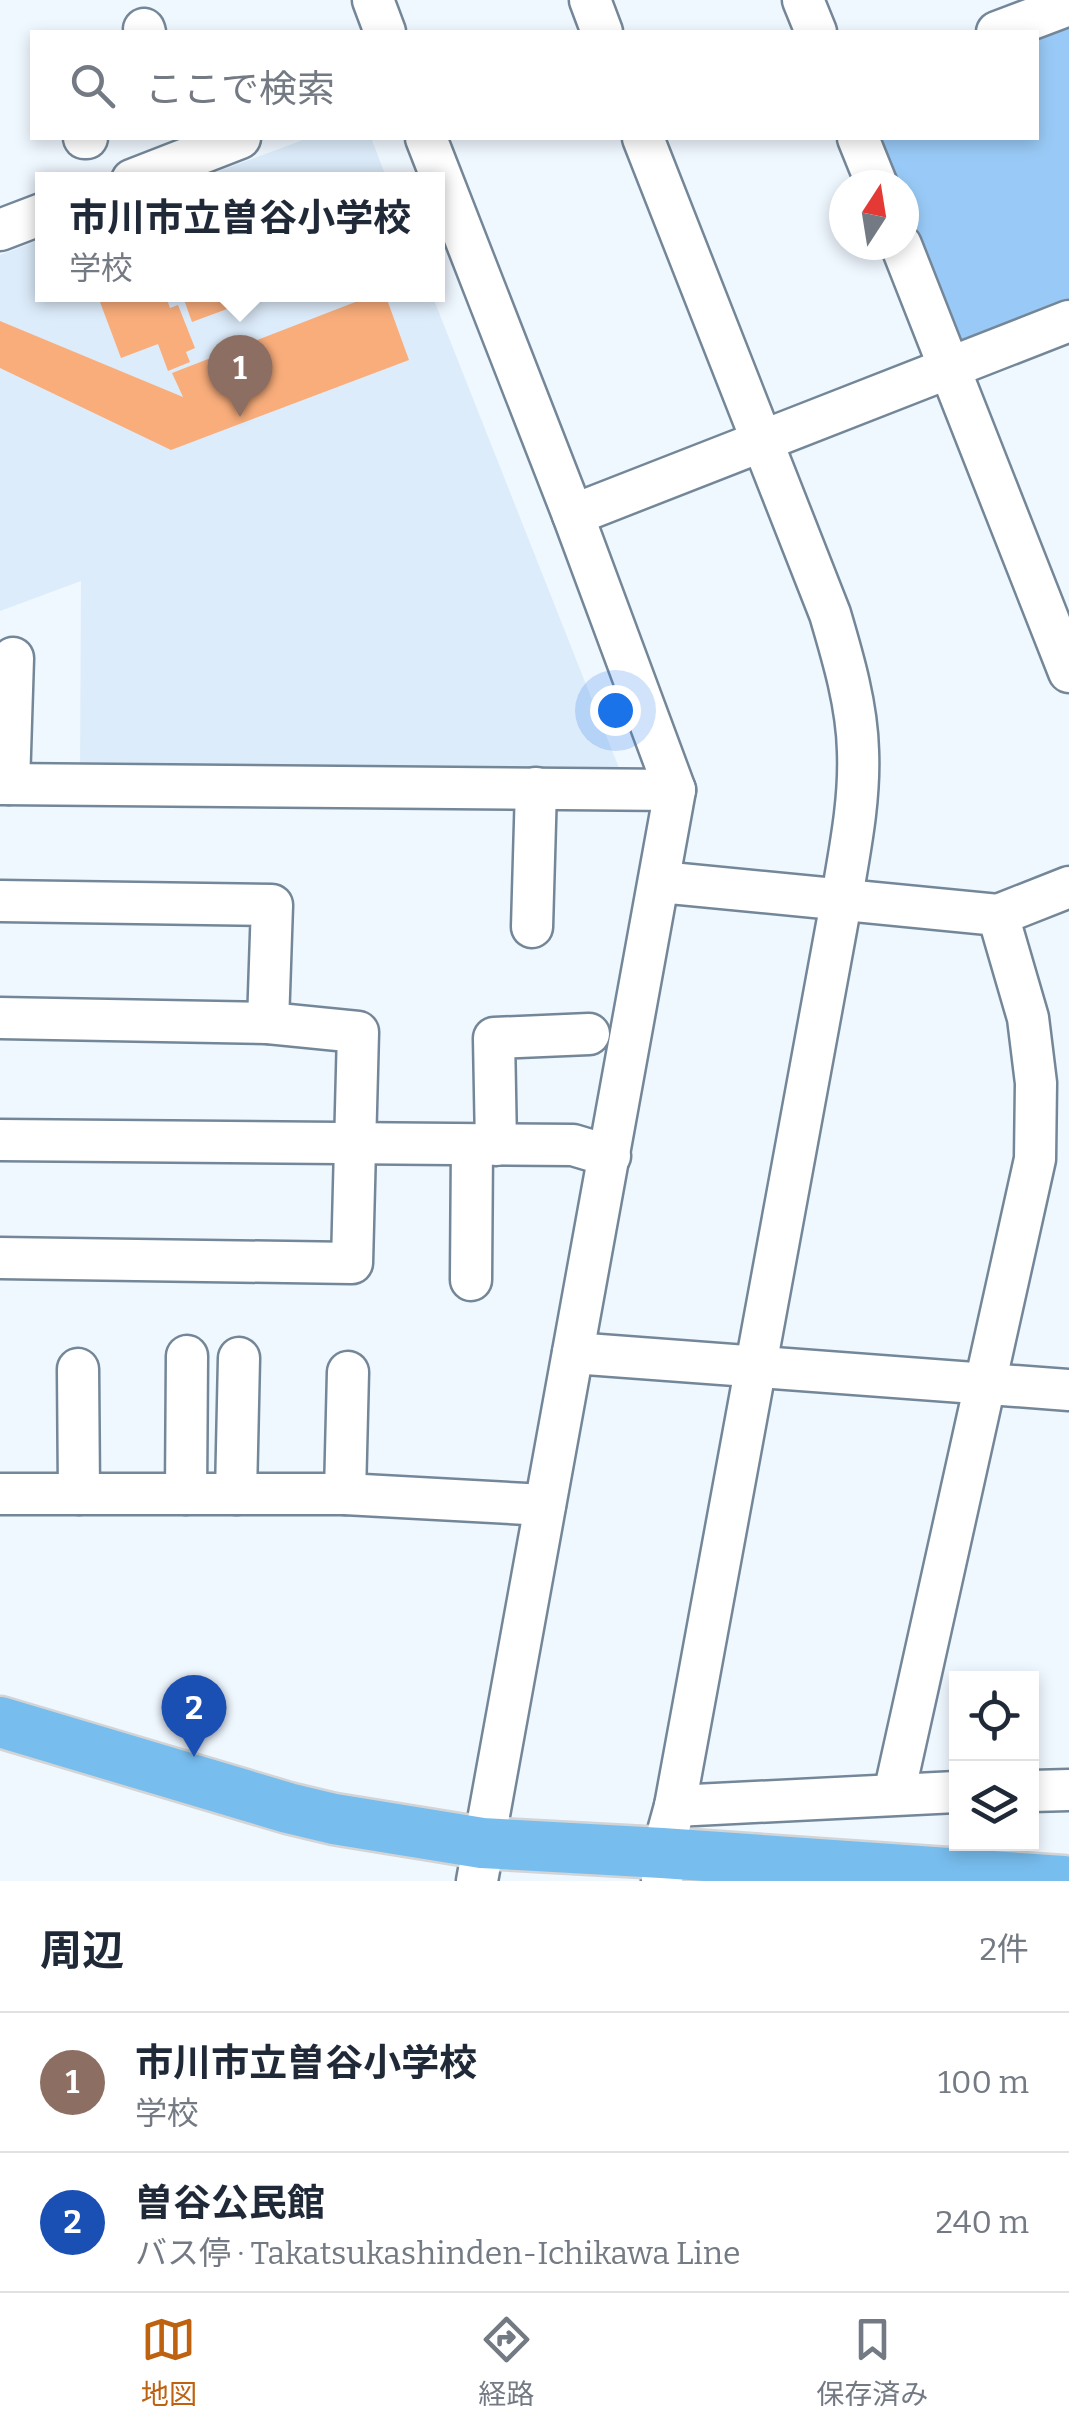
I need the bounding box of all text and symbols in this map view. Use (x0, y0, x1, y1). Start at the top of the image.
search box (30, 30, 1039, 140)
icon: search (65, 58, 120, 113)
text: ここで検索 (145, 66, 335, 112)
north arrow (829, 170, 919, 260)
popup (35, 172, 445, 302)
text: 市川市立曽谷小学校 (69, 195, 411, 241)
text: 学校 (69, 249, 133, 287)
pin: 1 (208, 334, 272, 417)
your location (590, 685, 641, 736)
map controls (949, 1671, 1039, 1851)
button: locate (949, 1671, 1039, 1761)
pin: 2 (162, 1674, 226, 1757)
button: layers (949, 1761, 1039, 1851)
text: 周辺 (40, 1926, 124, 1976)
text: 2件 (980, 1930, 1029, 1968)
text: 市川市立曽谷小学校 (135, 2040, 477, 2086)
text: 1 (66, 2063, 79, 2101)
text: 100 m (938, 2063, 1029, 2101)
text: 学校 (135, 2094, 199, 2132)
text: 曽谷公民館 (135, 2180, 325, 2226)
text: 2 (63, 2203, 82, 2241)
text: 240 m (935, 2203, 1029, 2241)
text: バス停 · Takatsukashinden-Ichikawa Line (135, 2234, 741, 2272)
tab: 地図 (141, 2312, 197, 2412)
tab: 経路 (478, 2312, 534, 2412)
tab: 保存済み (816, 2312, 928, 2412)

